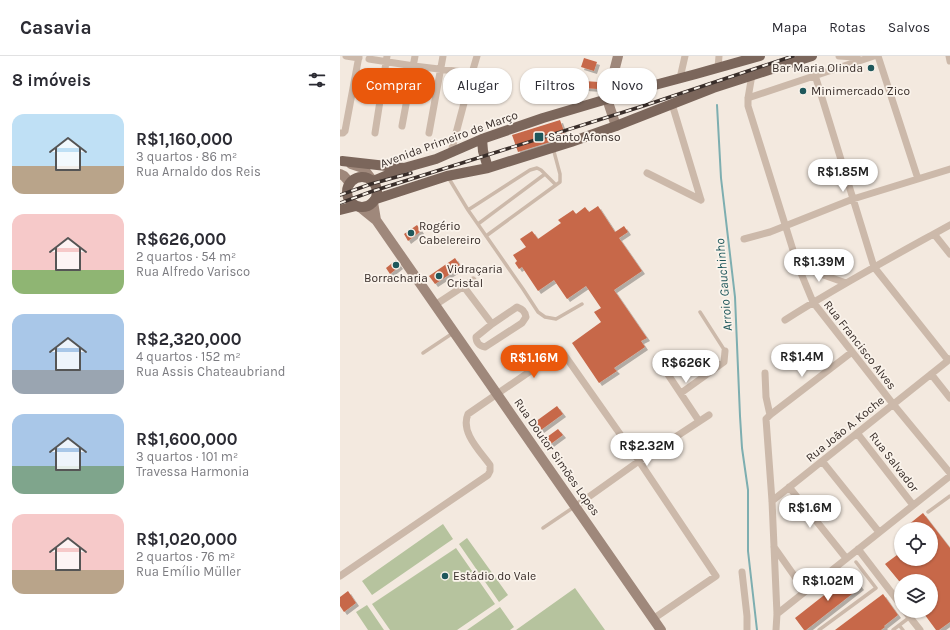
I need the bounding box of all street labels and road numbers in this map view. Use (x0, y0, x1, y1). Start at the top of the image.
street label: Avenida Primeiro de Março (378, 108, 520, 170)
street label: Rua Francisco Alves (821, 298, 899, 392)
street label: Rua João A. Koche (803, 393, 887, 465)
street label: Rua Doutor Simões Lopes (511, 396, 603, 518)
street label: Rua Salvador (866, 429, 922, 495)

